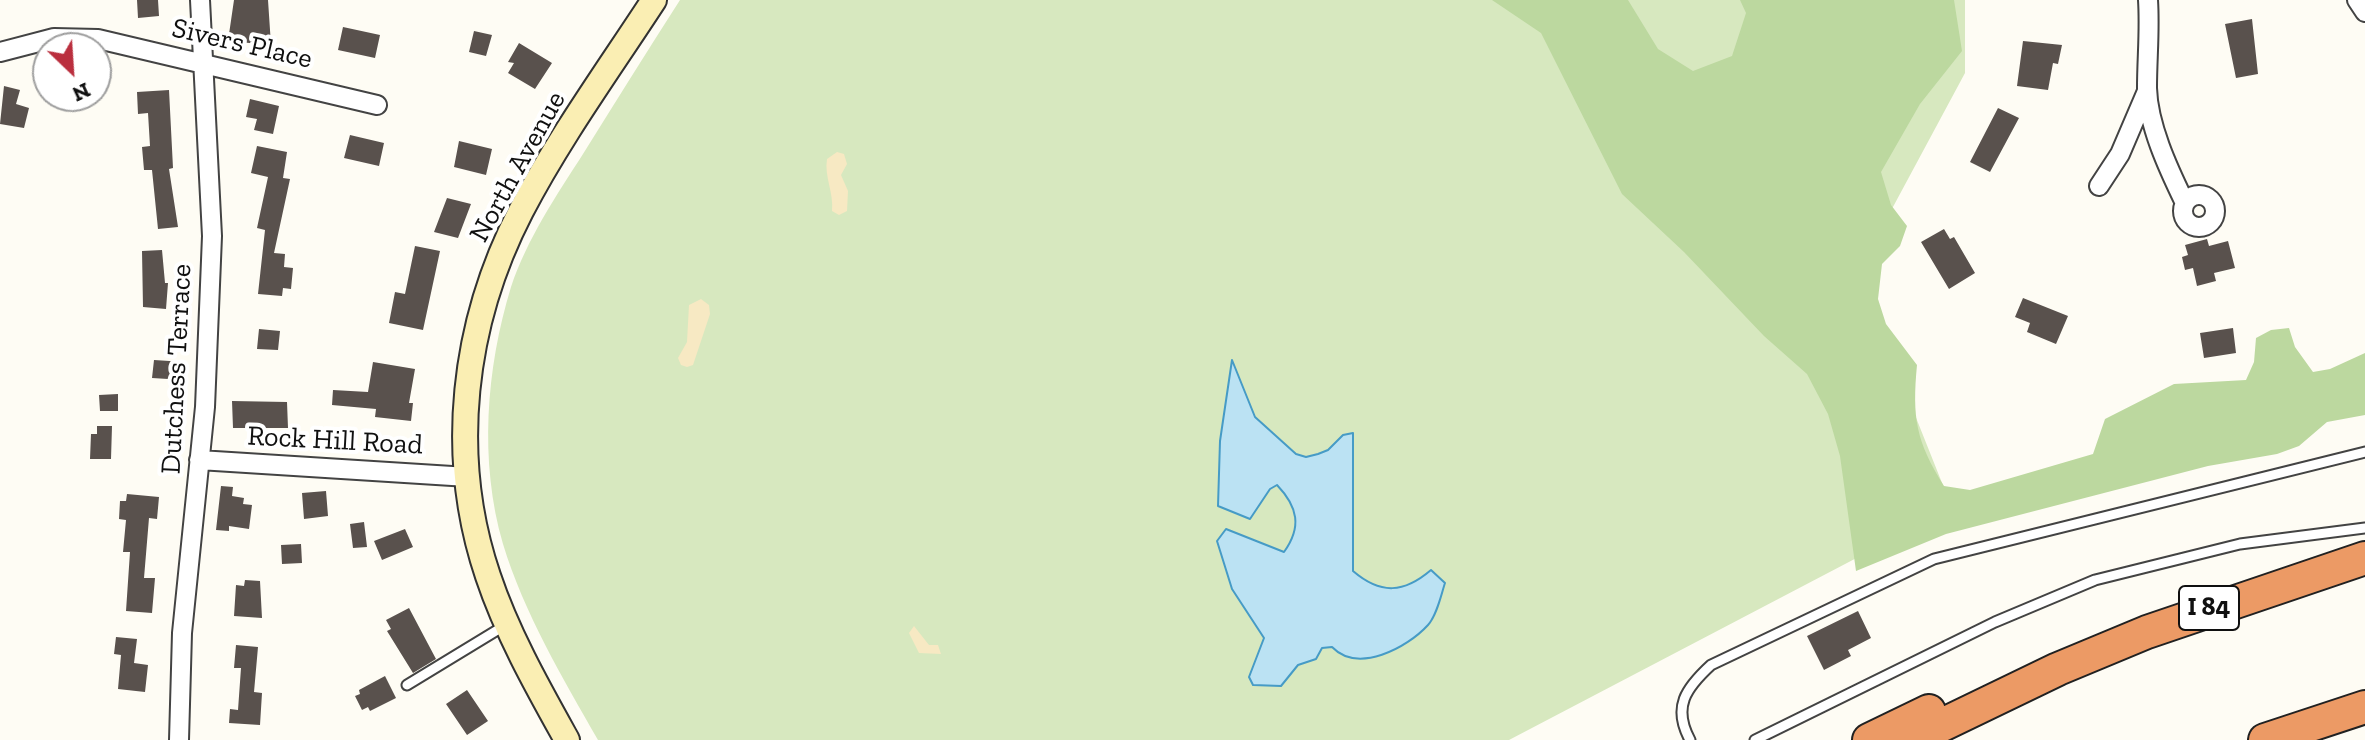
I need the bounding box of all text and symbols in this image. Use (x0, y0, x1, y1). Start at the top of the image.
street label: Sivers Place (169, 12, 315, 76)
north arrow (32, 32, 112, 112)
text: N (68, 77, 95, 108)
street label: North Avenue (463, 86, 573, 248)
street label: Dutchess Terrace (155, 263, 199, 475)
street label: Rock Hill Road (246, 420, 424, 462)
road number: I 84 (2179, 586, 2239, 630)

